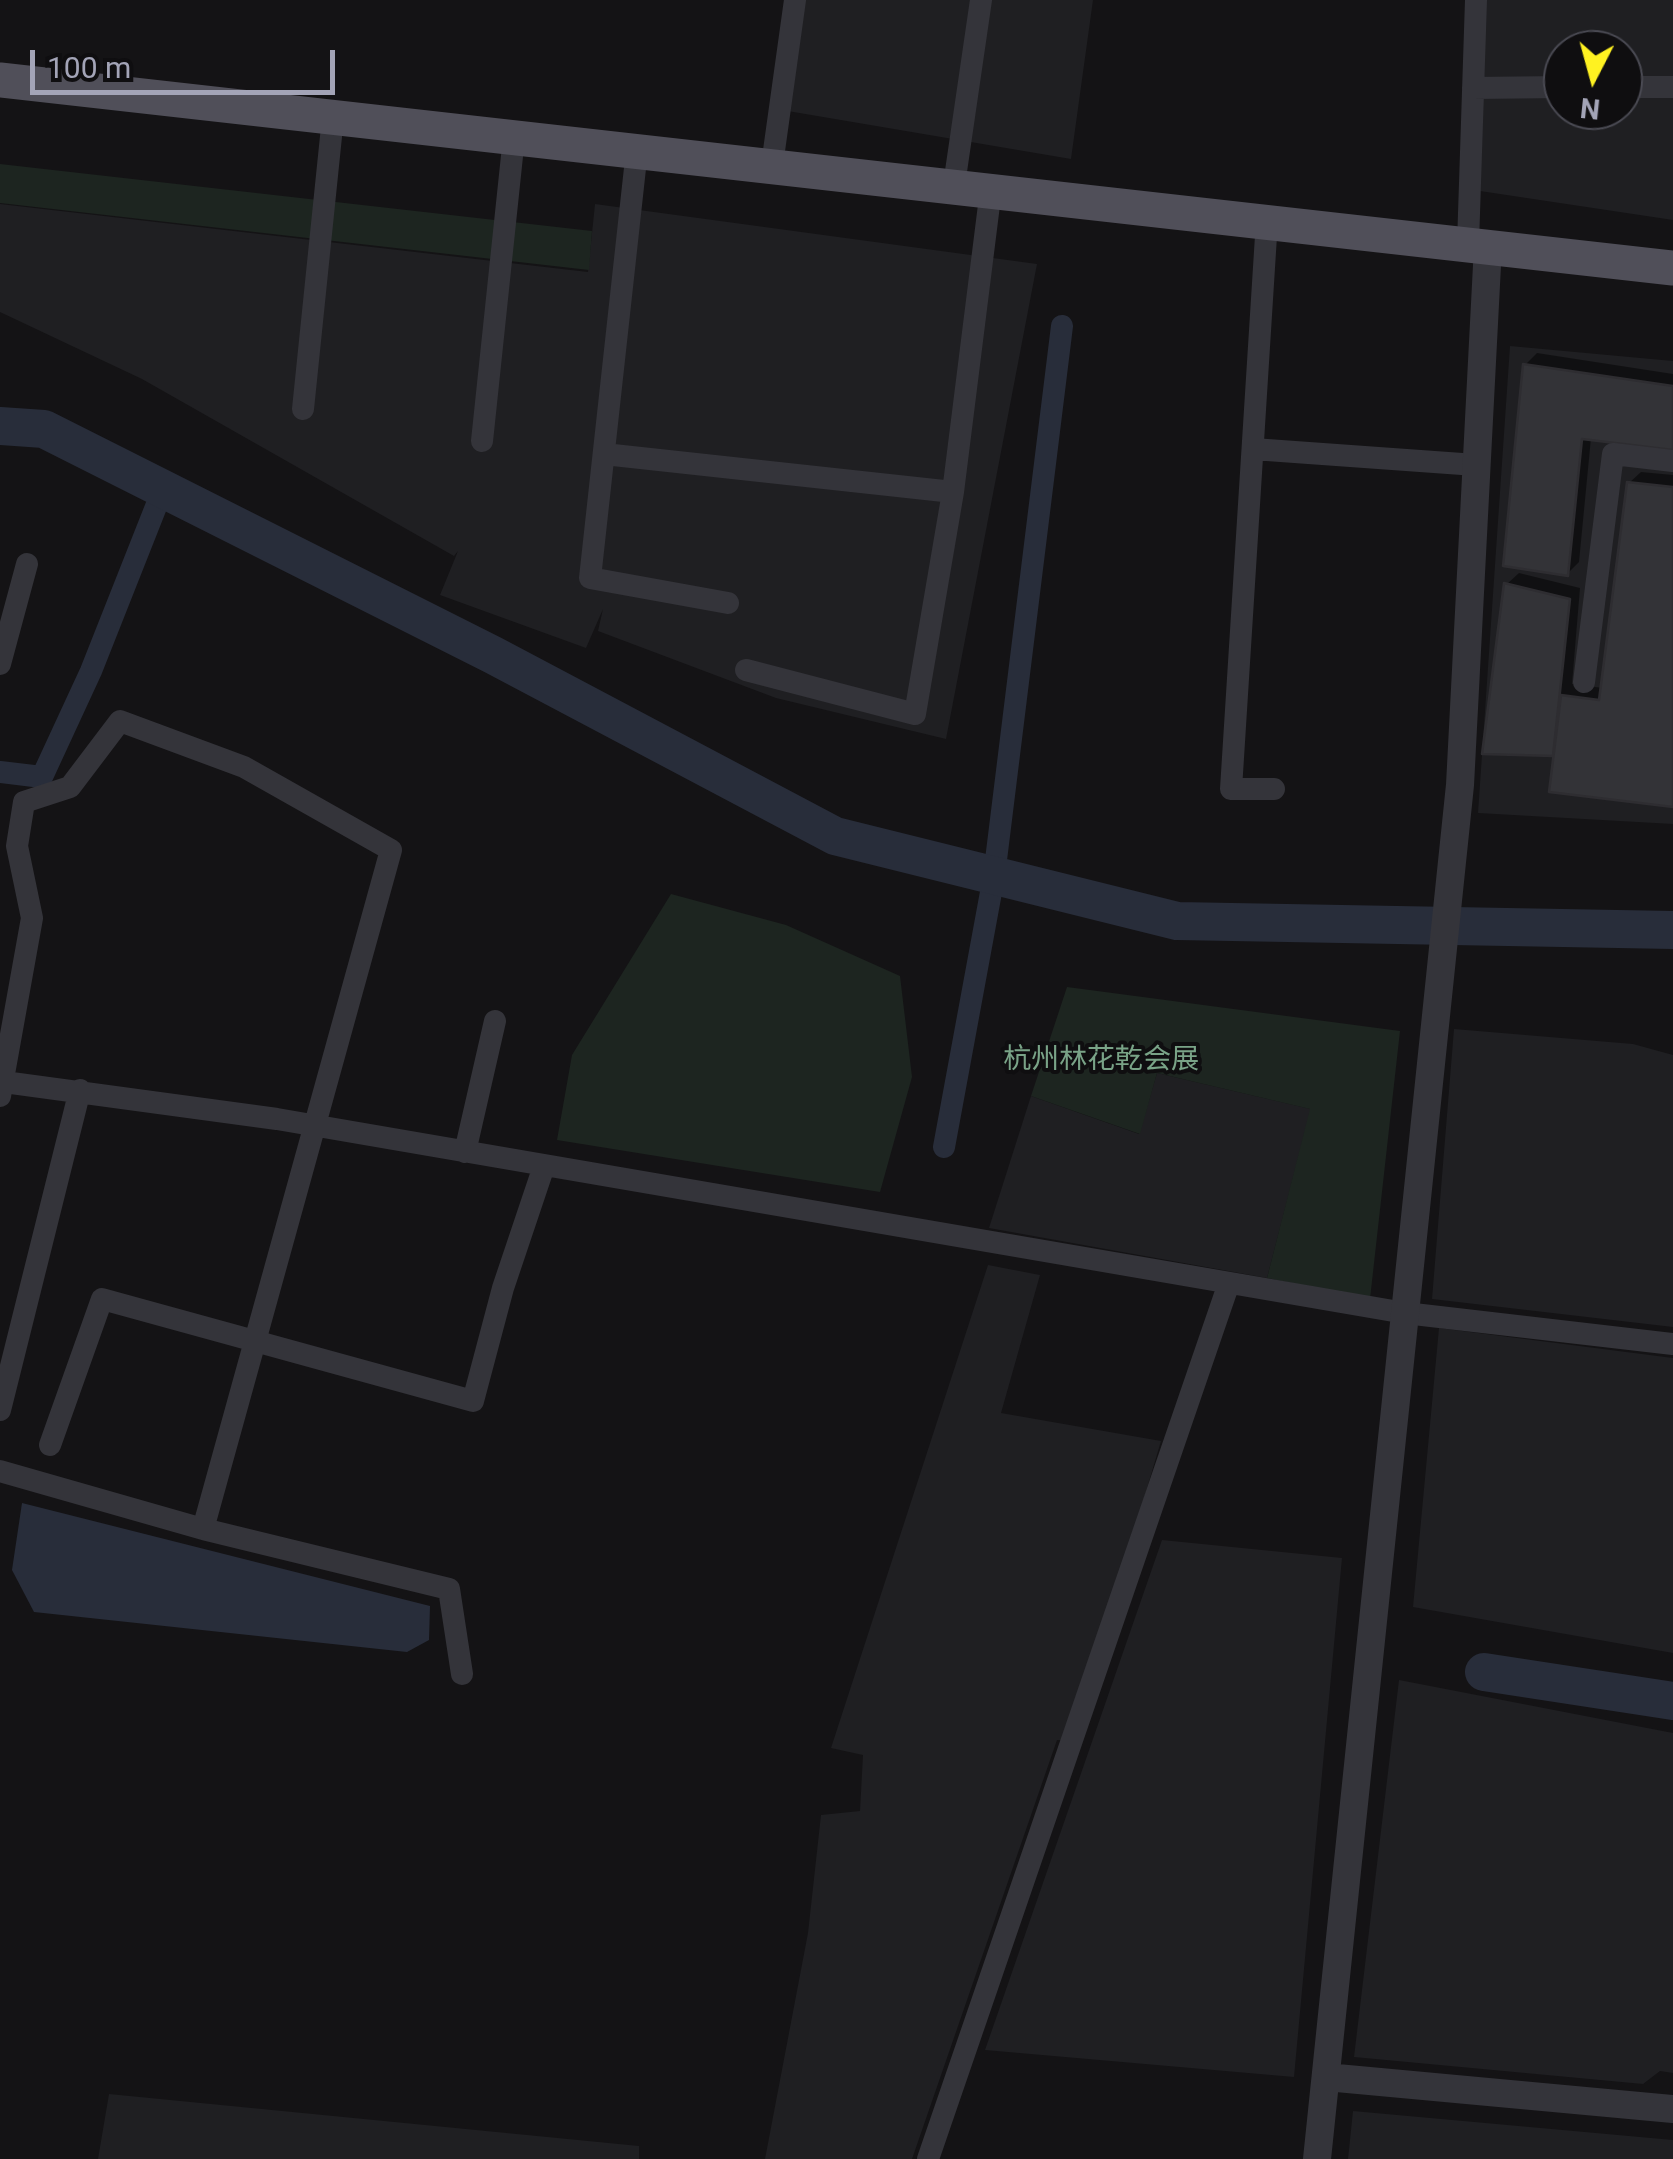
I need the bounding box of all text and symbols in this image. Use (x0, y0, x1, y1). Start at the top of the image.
scale bar (35, 30, 340, 92)
north arrow (1543, 30, 1643, 130)
text: 100 m (47, 50, 131, 85)
text: N (1578, 91, 1602, 126)
park label: 杭州林花乾会展 (1003, 1044, 1199, 1078)

